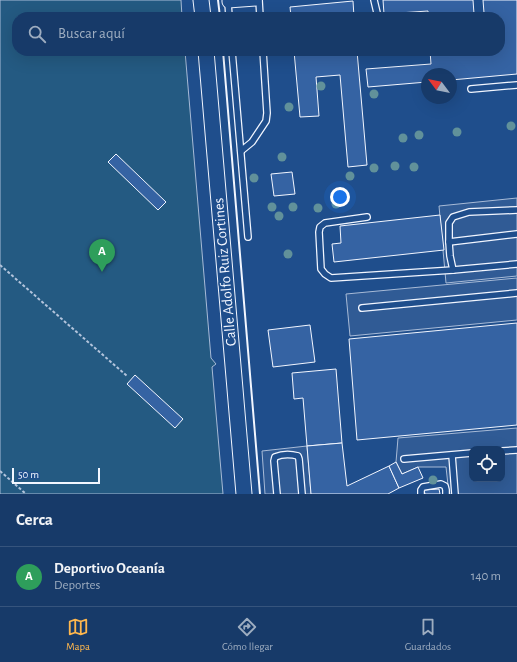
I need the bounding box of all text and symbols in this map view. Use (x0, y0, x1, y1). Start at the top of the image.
search box (12, 12, 505, 56)
icon: search (26, 23, 48, 45)
text: Buscar aquí (58, 26, 125, 41)
north arrow (421, 68, 457, 104)
your location (330, 187, 350, 207)
street label: Calle Adolfo Ruiz Cortines (211, 197, 239, 347)
pin: A (89, 239, 115, 272)
map controls (469, 446, 505, 482)
button: locate (469, 446, 505, 482)
scale bar (12, 466, 100, 485)
text: 50 m (18, 469, 39, 480)
text: Cerca (16, 511, 53, 528)
text: Deportivo Oceanía (54, 561, 165, 576)
text: A (25, 570, 33, 583)
text: 140 m (471, 570, 501, 583)
text: Deportes (54, 579, 100, 592)
tab: Mapa (66, 616, 90, 653)
tab: Cómo llegar (222, 616, 273, 653)
tab: Guardados (405, 616, 451, 653)

